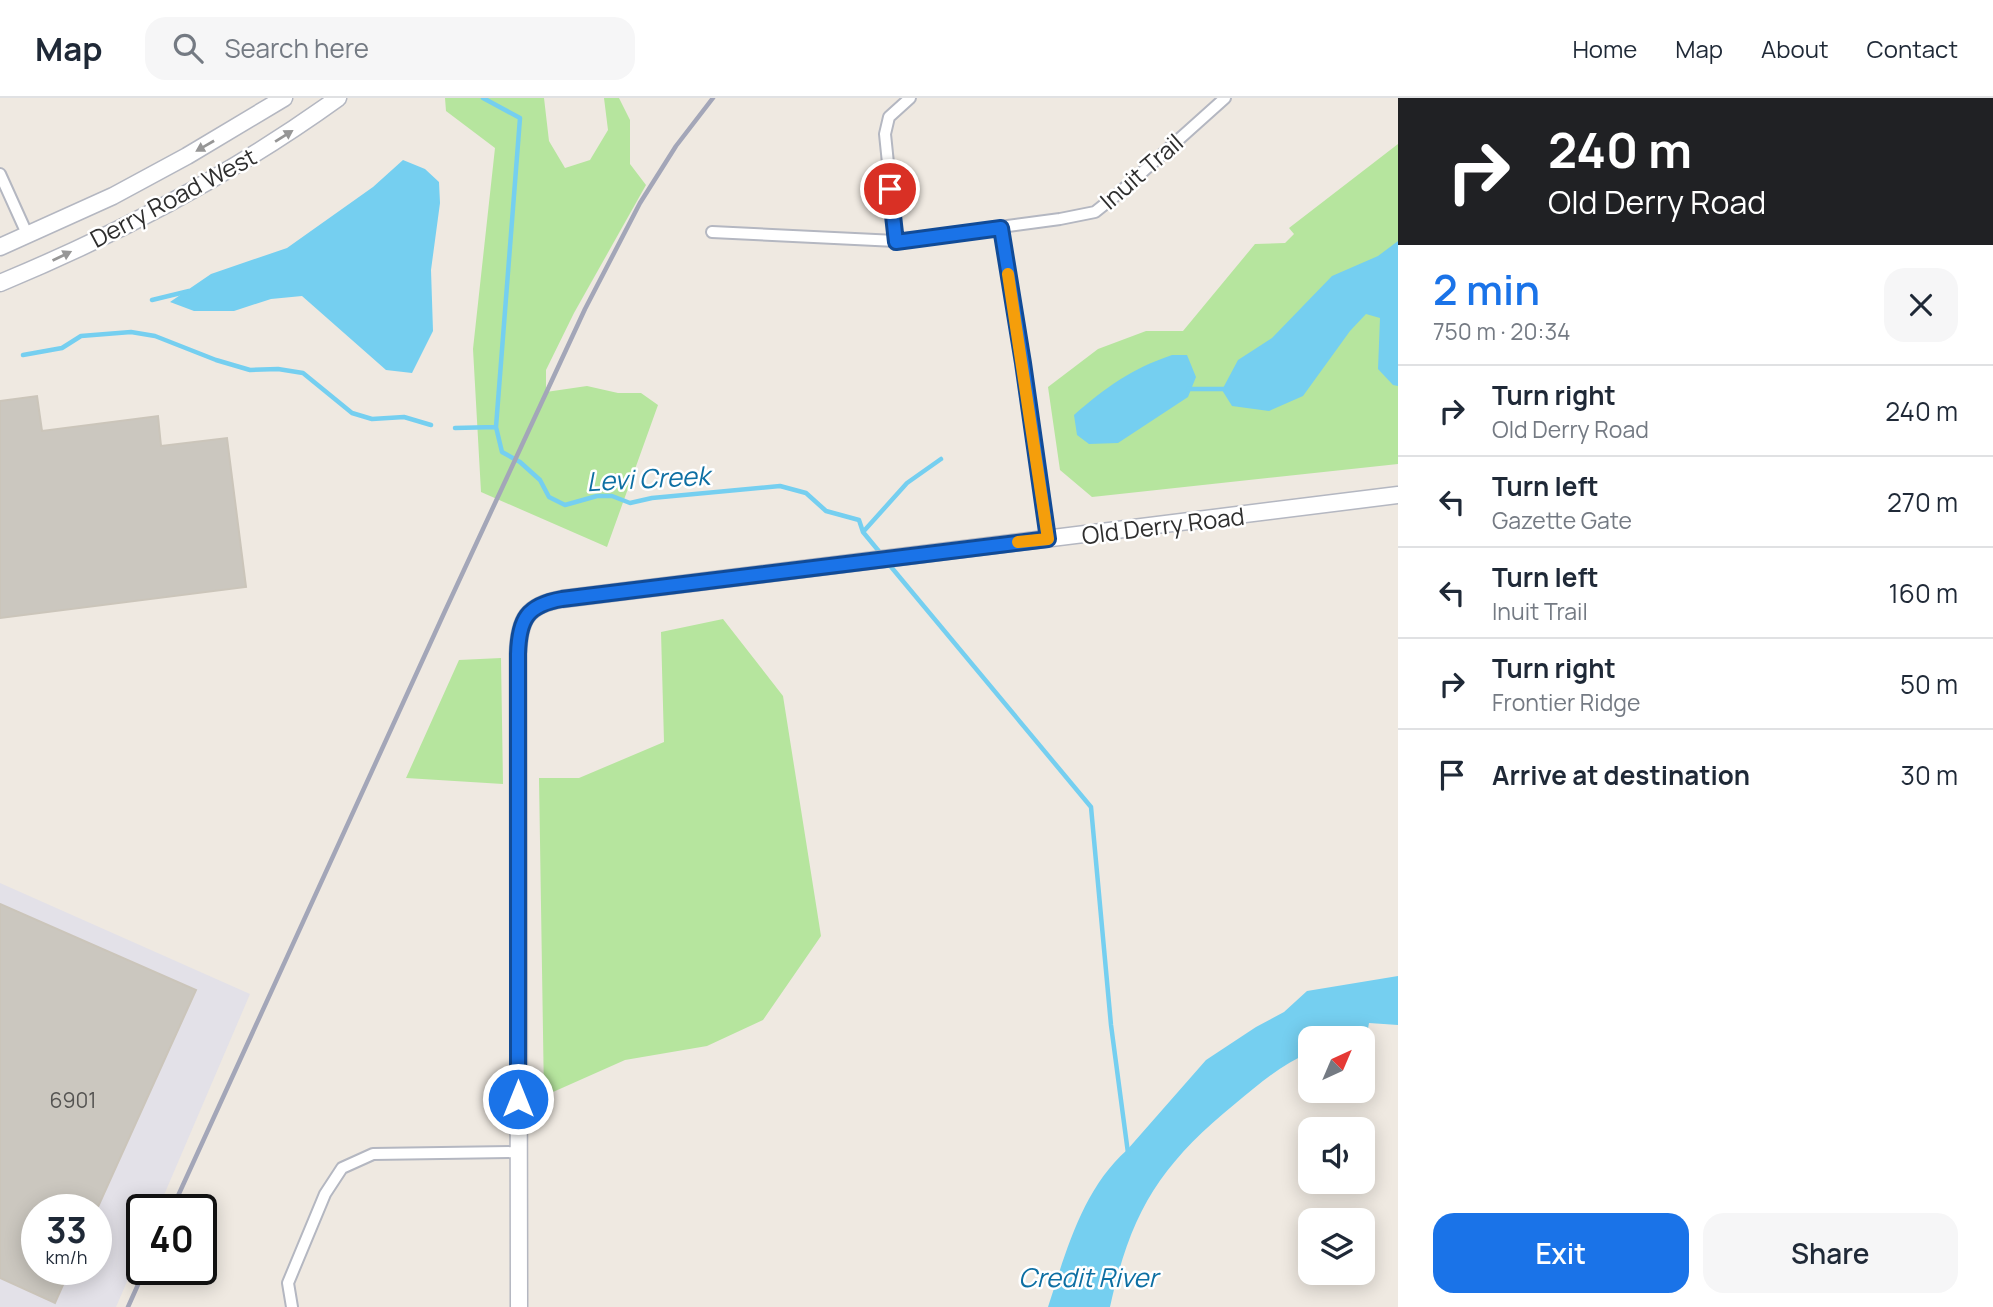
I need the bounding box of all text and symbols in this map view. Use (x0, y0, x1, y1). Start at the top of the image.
search box (145, 17, 635, 80)
text: Map (35, 26, 103, 71)
icon: search (169, 29, 207, 67)
text: Search here (225, 30, 369, 66)
text: Home (1572, 32, 1637, 65)
text: Map (1675, 32, 1723, 65)
text: About (1761, 32, 1829, 65)
text: Contact (1867, 32, 1958, 65)
text: 240 m (1548, 116, 1692, 183)
street label: Inuit Trail (1092, 126, 1190, 216)
icon: right (1433, 126, 1524, 217)
one-way arrow (274, 129, 293, 142)
street label: Derry Road West (84, 139, 262, 255)
one-way arrow (195, 140, 214, 152)
pin (860, 159, 920, 219)
icon: arrive (871, 170, 909, 208)
text: Old Derry Road (1548, 180, 1766, 224)
one-way arrow (52, 250, 72, 261)
text: 2 min (1433, 260, 1540, 318)
button: close (1884, 268, 1958, 342)
text: 750 m · 20:34 (1433, 315, 1571, 347)
text: Turn right (1492, 377, 1616, 413)
icon: right (1433, 392, 1471, 430)
text: 240 m (1885, 393, 1958, 429)
text: Old Derry Road (1492, 413, 1649, 445)
water label: Levi Creek (585, 457, 715, 499)
text: Turn left (1492, 468, 1599, 504)
icon: left (1433, 483, 1471, 521)
text: 270 m (1887, 484, 1958, 520)
street label: Old Derry Road (1080, 499, 1246, 551)
text: Gazette Gate (1492, 504, 1632, 536)
text: Turn left (1492, 559, 1599, 595)
icon: left (1433, 574, 1471, 612)
text: 160 m (1889, 575, 1958, 611)
text: Inuit Trail (1492, 595, 1588, 627)
text: Turn right (1492, 650, 1616, 686)
icon: right (1433, 665, 1471, 703)
text: 50 m (1900, 666, 1958, 702)
text: Frontier Ridge (1492, 686, 1640, 718)
icon: arrive (1433, 756, 1471, 794)
text: Arrive at destination (1492, 757, 1750, 793)
text: 30 m (1901, 757, 1958, 793)
north arrow (1298, 1026, 1376, 1102)
map controls (1298, 1026, 1375, 1285)
position arrow (481, 1062, 555, 1136)
house number: 6901 (50, 1086, 96, 1114)
button: sound (1298, 1117, 1375, 1194)
speed limit sign: 40 (126, 1194, 217, 1285)
text: 33 (46, 1206, 87, 1254)
button: layers (1298, 1208, 1375, 1285)
button: Exit (1433, 1213, 1689, 1293)
button: Share (1703, 1213, 1958, 1293)
text: km/h (46, 1245, 87, 1269)
water label: Credit River (1018, 1259, 1161, 1295)

